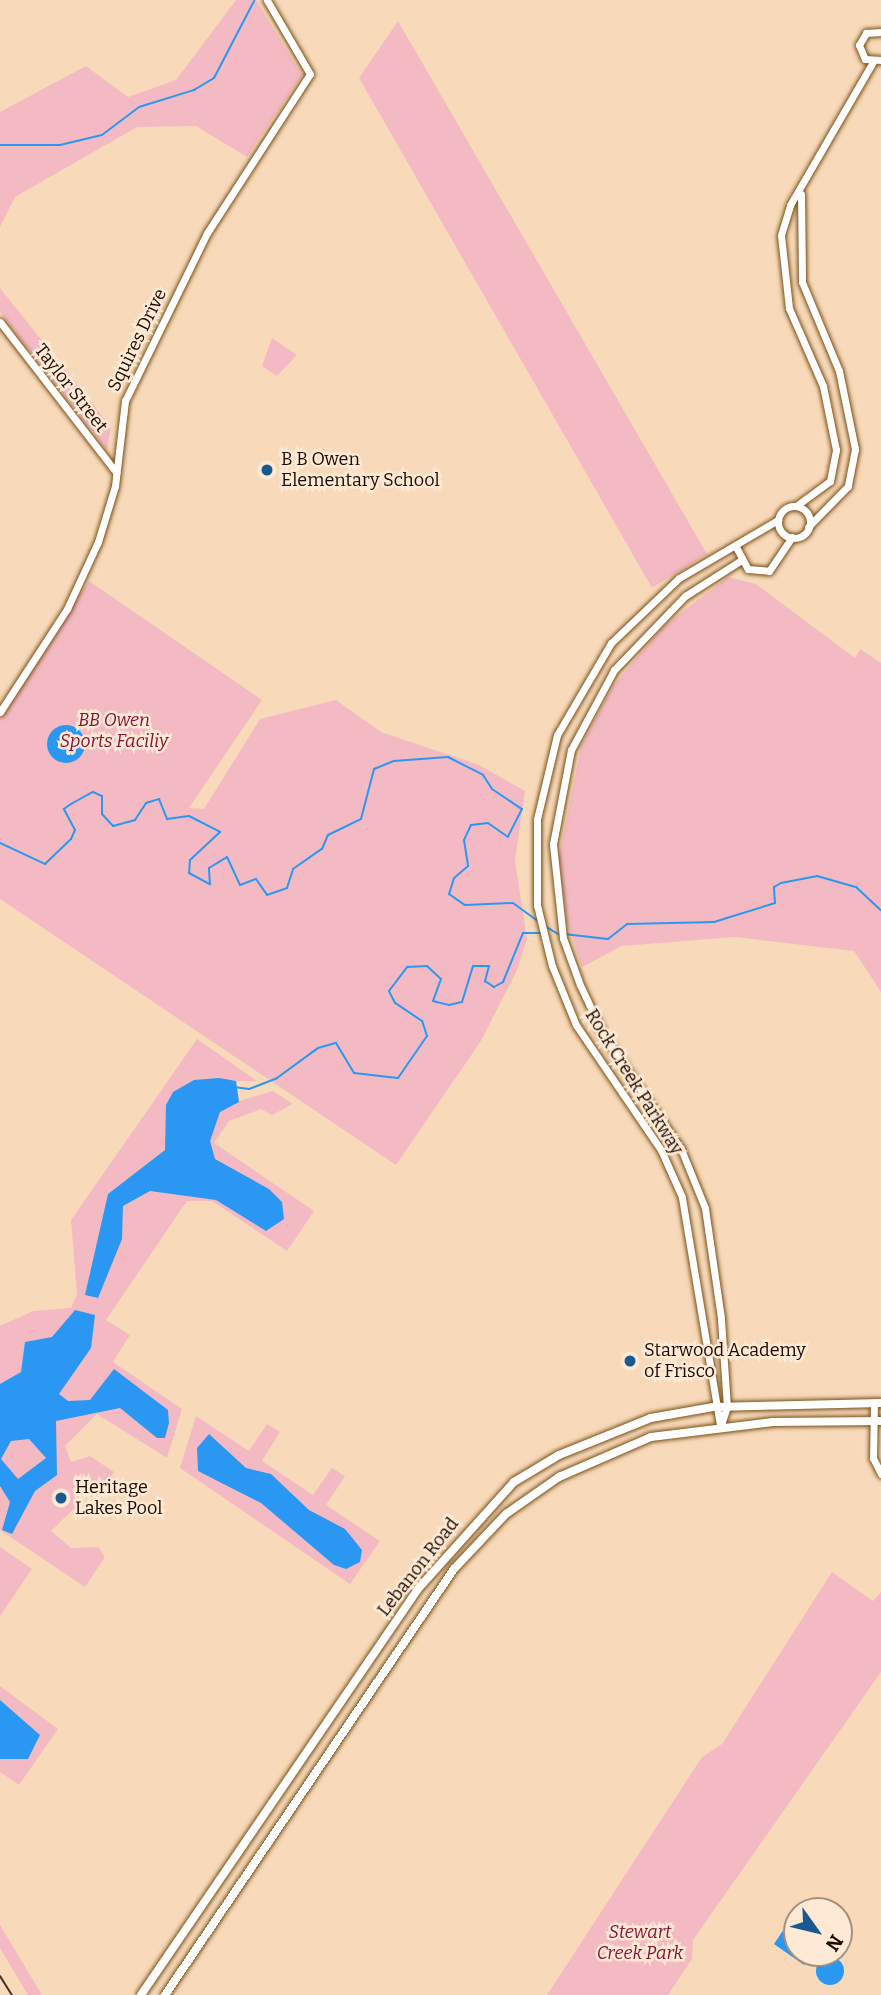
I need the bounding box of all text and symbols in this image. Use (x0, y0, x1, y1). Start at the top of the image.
street label: Squires Drive (103, 285, 171, 395)
street label: Taylor Street (30, 340, 112, 436)
place label: B B Owen Elementary School (281, 449, 440, 491)
marker: B B Owen Elementary School (259, 462, 275, 478)
park label: BB Owen Sports Faciliy (60, 710, 168, 752)
street label: Rock Creek Parkway (581, 1005, 687, 1159)
place label: Starwood Academy of Frisco (644, 1340, 806, 1382)
marker: Starwood Academy of Frisco (622, 1353, 638, 1369)
place label: Heritage Lakes Pool (75, 1477, 162, 1520)
marker: Heritage Lakes Pool (53, 1490, 69, 1506)
street label: Lebanon Road (373, 1514, 463, 1620)
north arrow (783, 1897, 853, 1967)
park label: Stewart Creek Park (597, 1922, 683, 1965)
text: N (821, 1930, 848, 1955)

